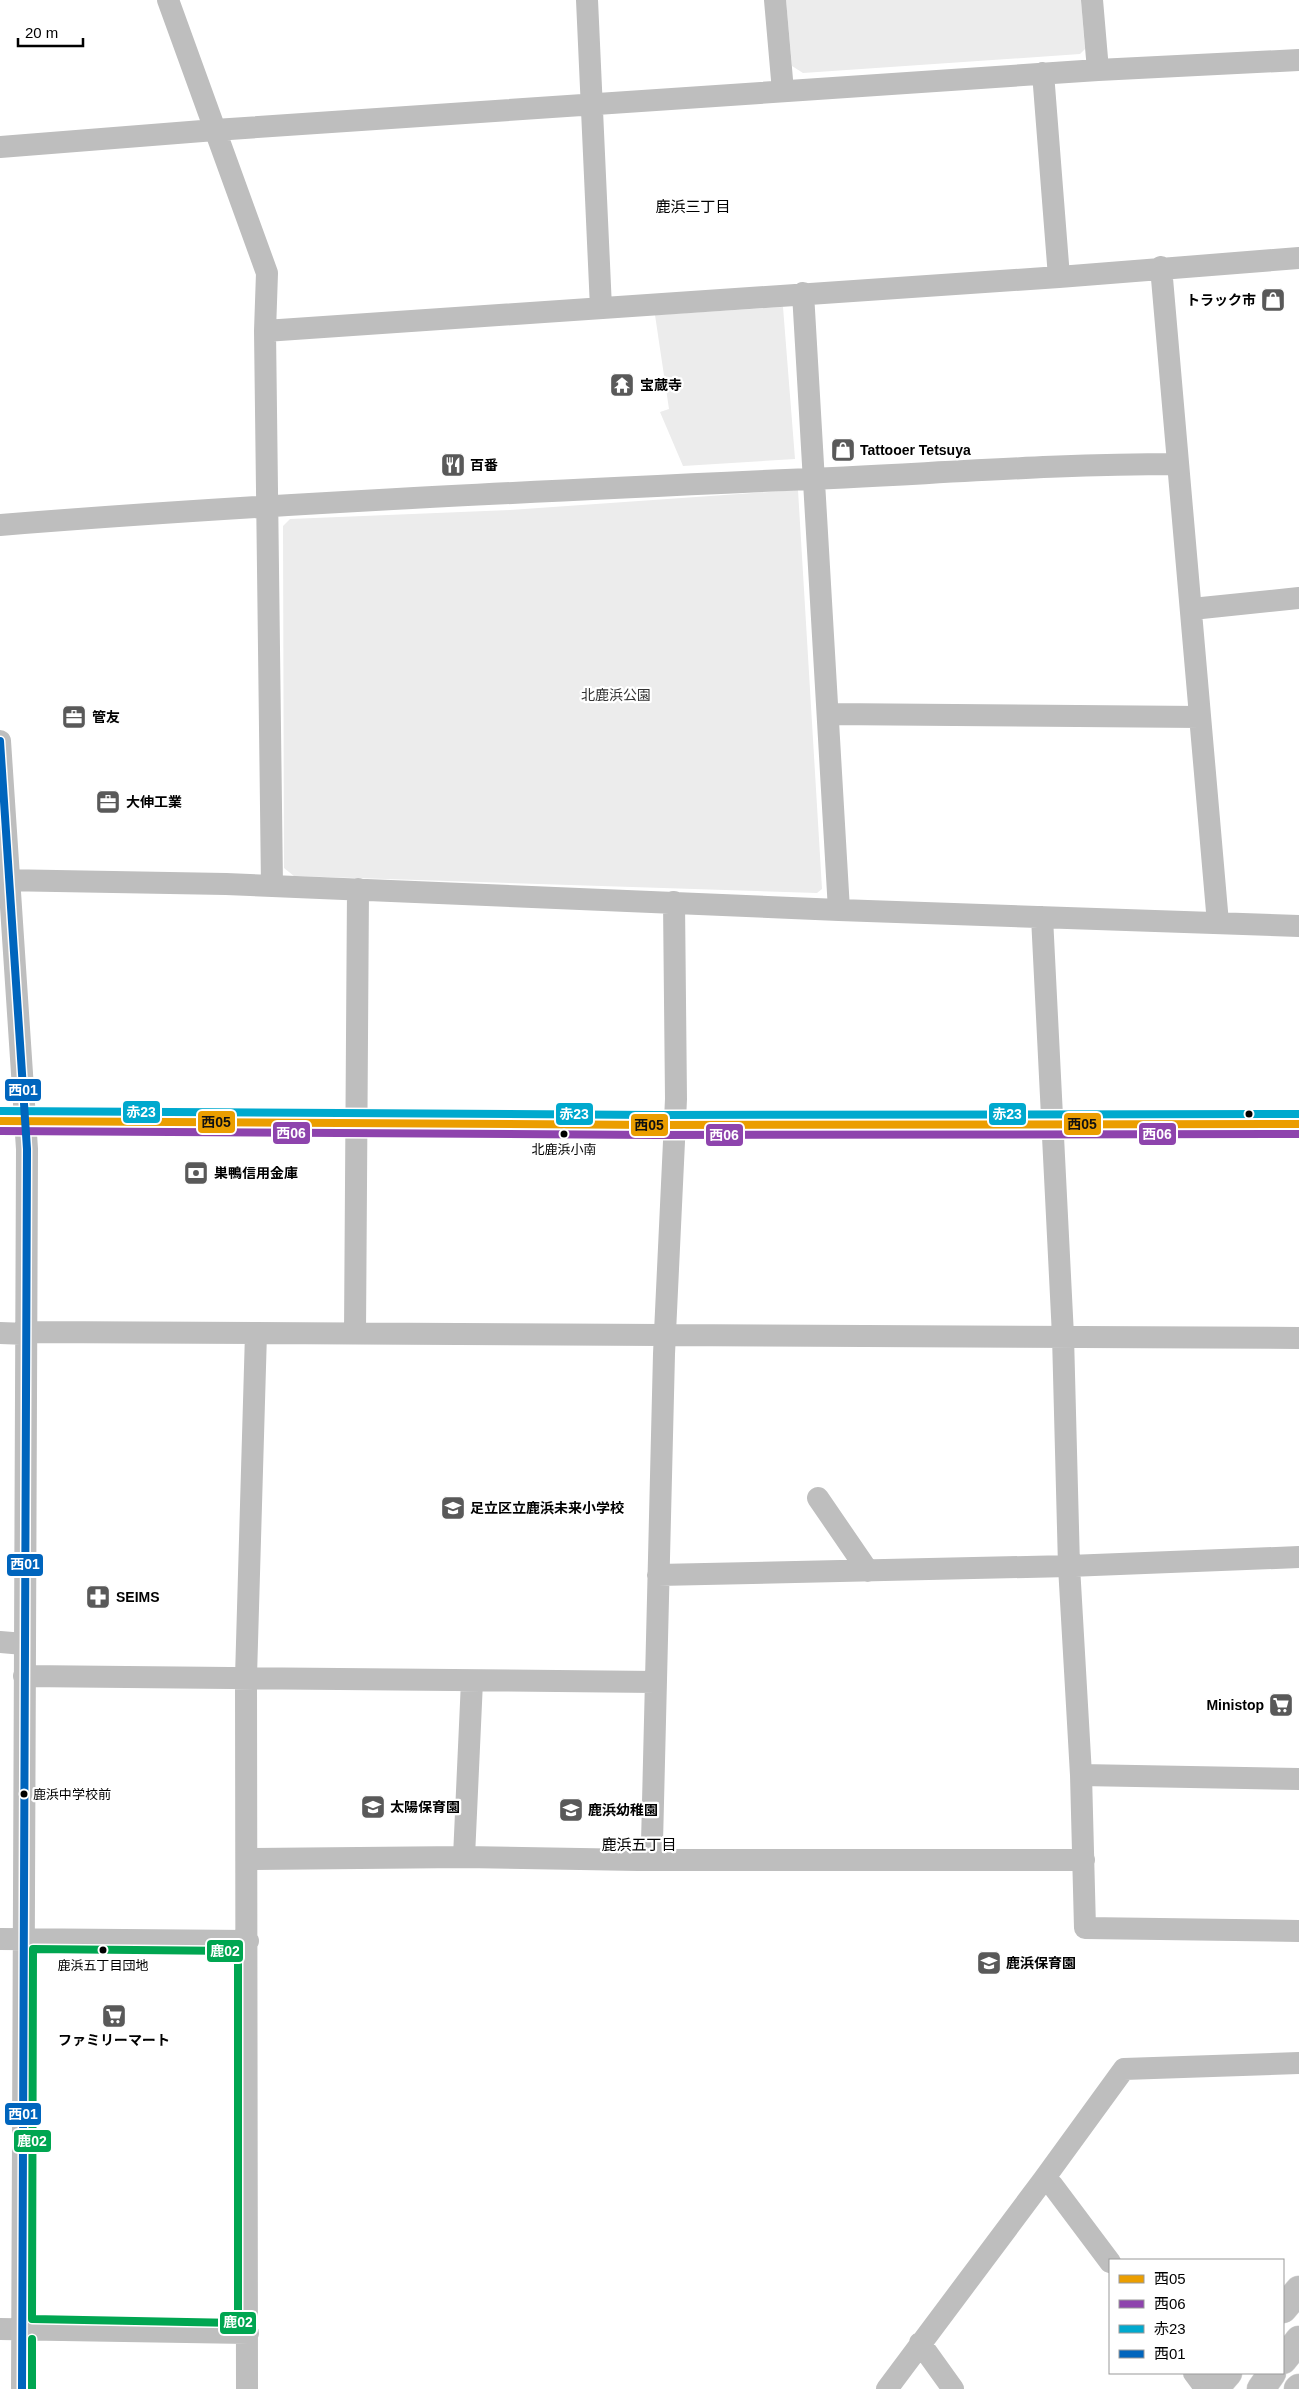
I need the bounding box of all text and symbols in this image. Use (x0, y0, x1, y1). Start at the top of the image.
scale bar (18, 15, 82, 47)
text: 20 m (25, 24, 58, 41)
district label: 鹿浜三丁目 (655, 198, 731, 215)
shop icon: トラック市 (1260, 287, 1286, 313)
place label: トラック市 (1186, 292, 1256, 308)
temple icon: 宝蔵寺 (609, 372, 635, 398)
place label: 宝蔵寺 (640, 377, 682, 393)
shop icon: Tattooer Tetsuya (830, 437, 856, 463)
place label: Tattooer Tetsuya (860, 442, 971, 458)
restaurant icon: 百番 (440, 452, 466, 478)
place label: 百番 (470, 457, 498, 473)
park label: 北鹿浜公園 (581, 687, 651, 703)
office icon: 管友 (61, 704, 87, 730)
place label: 管友 (92, 709, 120, 725)
office icon: 大伸工業 (95, 789, 121, 815)
place label: 大伸工業 (126, 794, 182, 810)
line badge: 西01 (4, 1078, 42, 1102)
text: 西01 (8, 1082, 38, 1098)
line badge: 赤23 (122, 1100, 161, 1124)
line badge: 赤23 (555, 1102, 594, 1126)
line badge: 赤23 (988, 1102, 1027, 1126)
text: 赤23 (126, 1104, 156, 1120)
text: 赤23 (559, 1106, 589, 1122)
text: 赤23 (992, 1106, 1022, 1122)
unlabelled marker (1244, 1109, 1254, 1119)
line badge: 西05 (197, 1110, 236, 1134)
line badge: 西05 (1063, 1112, 1102, 1136)
line badge: 西05 (630, 1113, 669, 1137)
text: 西05 (201, 1114, 231, 1130)
text: 西05 (1067, 1116, 1097, 1132)
text: 西05 (634, 1117, 664, 1133)
line badge: 西06 (272, 1121, 311, 1145)
line badge: 西06 (1138, 1122, 1177, 1146)
line badge: 西06 (705, 1123, 744, 1147)
text: 西06 (276, 1125, 306, 1141)
text: 西06 (1142, 1126, 1172, 1142)
text: 西06 (709, 1127, 739, 1143)
marker: 北鹿浜小南 (559, 1129, 569, 1139)
place label: 北鹿浜小南 (531, 1142, 597, 1157)
bank icon: 巣鴨信用金庫 (183, 1160, 209, 1186)
place label: 巣鴨信用金庫 (214, 1165, 298, 1181)
school or university icon: 足立区立鹿浜未来小学校 (440, 1495, 466, 1521)
place label: 足立区立鹿浜未来小学校 (470, 1500, 624, 1516)
line badge: 西01 (6, 1553, 44, 1577)
text: 西01 (10, 1556, 40, 1572)
pharmacy icon: SEIMS (85, 1584, 111, 1610)
place label: SEIMS (116, 1589, 160, 1605)
supermarket icon: Ministop (1268, 1692, 1294, 1718)
place label: Ministop (1206, 1697, 1264, 1713)
place label: 鹿浜中学校前 (33, 1787, 111, 1802)
marker: 鹿浜中学校前 (19, 1789, 29, 1799)
school or university icon: 太陽保育園 (360, 1794, 386, 1820)
school or university icon: 鹿浜幼稚園 (558, 1797, 584, 1823)
place label: 太陽保育園 (390, 1799, 460, 1815)
place label: 鹿浜幼稚園 (588, 1802, 658, 1818)
district label: 鹿浜五丁目 (601, 1836, 677, 1853)
line badge: 鹿02 (206, 1939, 244, 1963)
text: 鹿02 (210, 1943, 240, 1959)
marker: 鹿浜五丁目団地 (98, 1945, 108, 1955)
school or university icon: 鹿浜保育園 (976, 1950, 1002, 1976)
place label: 鹿浜保育園 (1006, 1955, 1076, 1971)
place label: 鹿浜五丁目団地 (57, 1958, 149, 1973)
supermarket icon: ファミリーマート (101, 2003, 127, 2029)
place label: ファミリーマート (58, 2032, 170, 2048)
line badge: 西01 (4, 2102, 42, 2126)
text: 西01 (8, 2106, 38, 2122)
line badge: 鹿02 (13, 2129, 52, 2153)
text: 鹿02 (17, 2133, 47, 2149)
legend (1109, 2259, 1284, 2374)
text: 西05 (1154, 2270, 1186, 2287)
text: 西06 (1154, 2295, 1186, 2312)
line badge: 鹿02 (219, 2311, 257, 2335)
text: 鹿02 (223, 2314, 253, 2330)
text: 赤23 (1154, 2320, 1186, 2337)
text: 西01 (1154, 2345, 1186, 2362)

